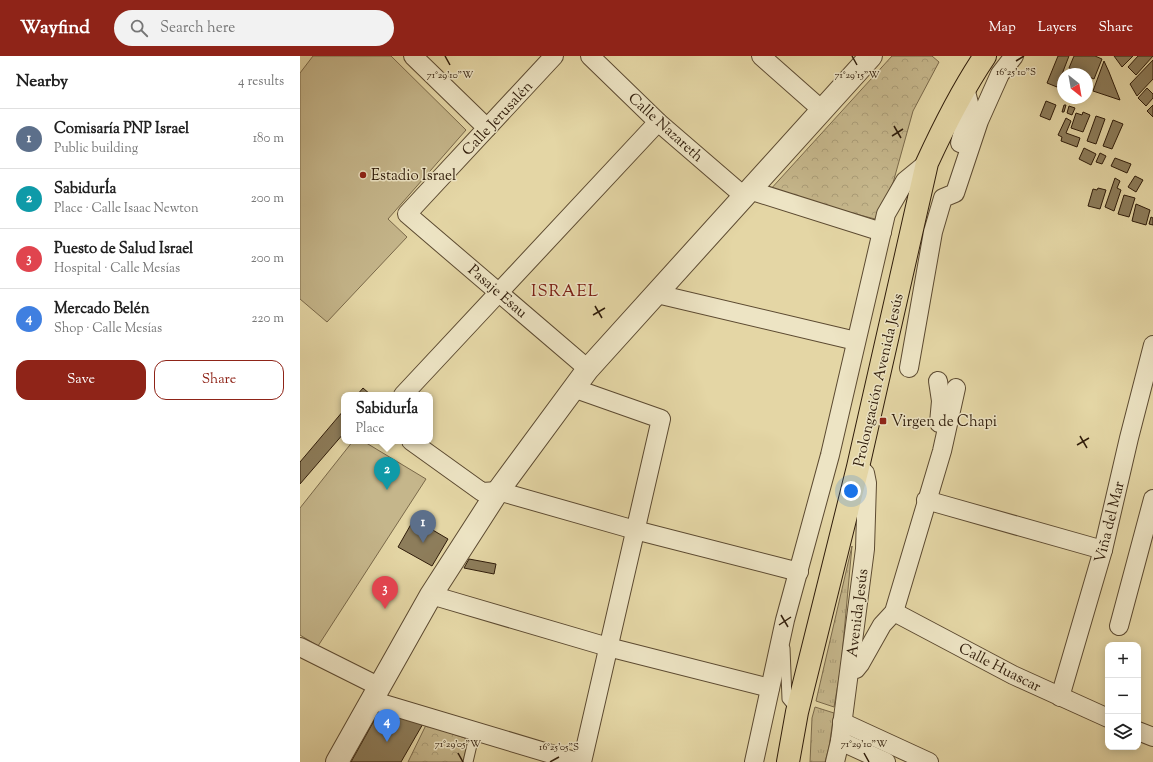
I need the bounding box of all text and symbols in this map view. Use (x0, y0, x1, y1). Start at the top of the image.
search box (114, 10, 394, 46)
text: Wayfind (20, 15, 90, 42)
icon: search (128, 17, 150, 39)
text: Search here (160, 18, 235, 39)
text: Map (989, 18, 1016, 38)
text: Layers (1038, 18, 1076, 38)
text: Share (1098, 18, 1133, 38)
text: 16°25'10"S (996, 65, 1036, 80)
text: 71°29'10"W (427, 68, 473, 83)
text: 71°29'15"W (835, 68, 880, 83)
north arrow (1057, 68, 1093, 104)
text: Nearby (16, 70, 68, 94)
text: 4 results (238, 73, 284, 91)
street label: Calle Jerusalén (458, 77, 538, 161)
street label: Calle Nazareth (623, 89, 707, 168)
text: Comisaría PNP Israel (54, 119, 189, 140)
text: 1 (27, 130, 31, 148)
text: 180 m (253, 130, 284, 148)
text: Public building (54, 140, 138, 158)
place label: Estadio Israel (371, 166, 456, 187)
marker: Estadio Israel (358, 170, 368, 180)
text: SabidurÍa (54, 179, 117, 200)
text: 2 (26, 190, 32, 208)
text: 200 m (251, 190, 284, 208)
text: Place · Calle Isaac Newton (54, 200, 199, 218)
text: Puesto de Salud Israel (54, 239, 193, 260)
text: 3 (26, 250, 32, 268)
text: 200 m (251, 250, 284, 268)
text: Hospital · Calle Mesías (54, 260, 180, 278)
street label: Pasaje Esau (463, 260, 532, 324)
district label: ISRAEL (531, 280, 599, 304)
street label: Prolongación Avenida Jesús (849, 291, 910, 469)
text: Mercado Belén (54, 299, 150, 320)
text: 4 (26, 310, 32, 328)
text: 220 m (251, 310, 284, 328)
text: Shop · Calle Mesías (54, 320, 162, 338)
button: Save (16, 360, 146, 400)
button: Share (154, 360, 284, 400)
popup (341, 392, 433, 444)
text: SabidurÍa (356, 399, 418, 420)
place label: Virgen de Chapi (891, 412, 997, 433)
marker: Virgen de Chapi (878, 416, 888, 426)
text: Place (356, 420, 384, 438)
pin: 2 (374, 457, 400, 490)
street label: Viña del Mar (1090, 479, 1131, 565)
your location (841, 481, 861, 501)
pin: 1 (410, 510, 436, 543)
street label: Avenida Jesús (843, 568, 874, 659)
pin: 3 (372, 576, 398, 609)
street label: Calle Huascar (955, 639, 1044, 698)
map controls (1105, 642, 1141, 750)
button: + (1105, 642, 1141, 678)
button: − (1105, 678, 1141, 714)
pin: 4 (374, 709, 400, 742)
button: layers (1105, 714, 1141, 750)
text: 71°29'05"W (435, 737, 481, 752)
text: 71°29'10"W (841, 737, 887, 752)
text: 16°25'05"S (539, 740, 579, 755)

